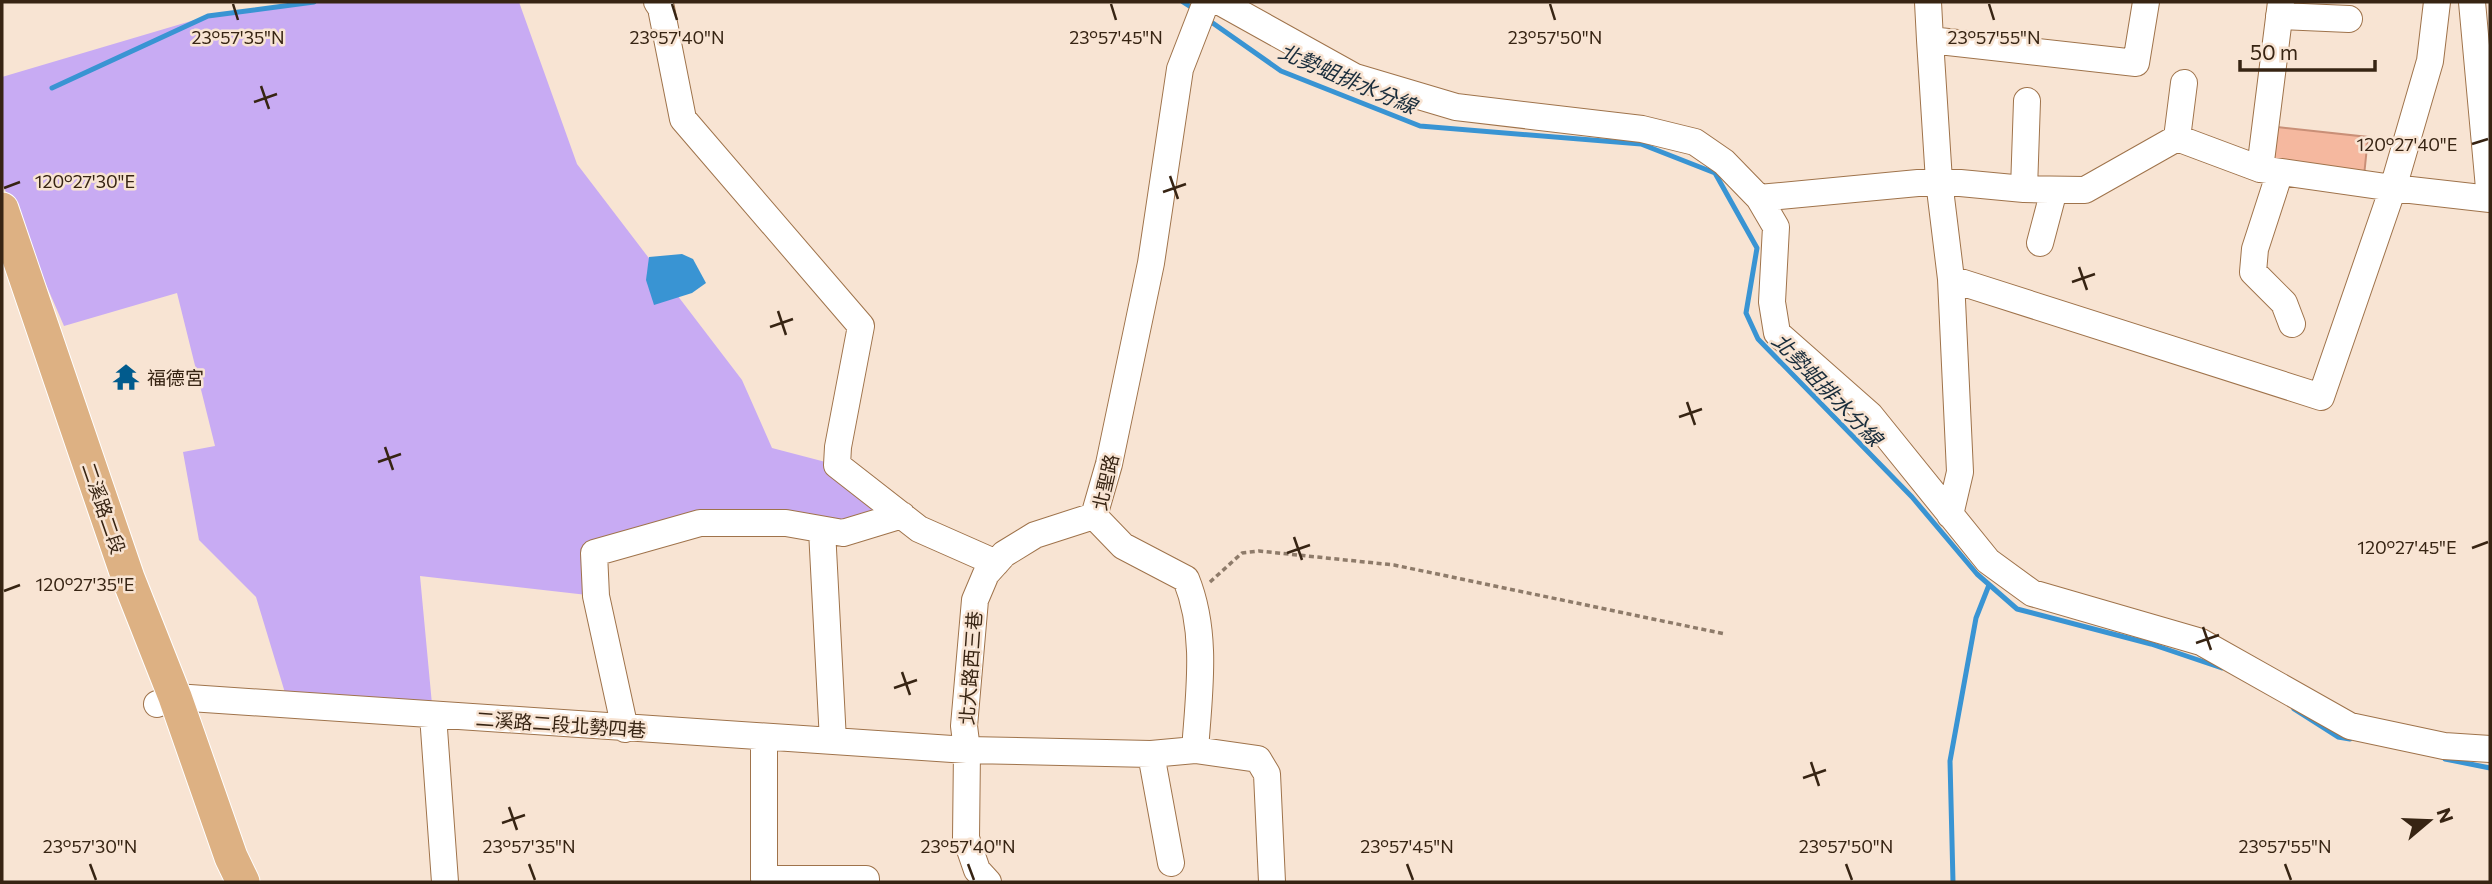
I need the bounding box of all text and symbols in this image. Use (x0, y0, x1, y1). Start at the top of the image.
text: 23°57'35"N (191, 26, 285, 48)
text: 23°57'40"N (630, 26, 724, 48)
text: 23°57'45"N (1069, 26, 1163, 48)
text: 23°57'50"N (1508, 26, 1602, 48)
text: 23°57'55"N (1947, 26, 2041, 48)
scale bar (2240, 28, 2375, 72)
water label: 北勢蛆排水分線 (1275, 38, 1422, 119)
text: 50 m (2250, 39, 2298, 64)
text: 120°27'40"E (2357, 133, 2457, 155)
text: 120°27'30"E (35, 170, 135, 192)
water label: 北勢蛆排水分線 (1768, 327, 1889, 452)
temple icon: 福德宮 (111, 362, 141, 392)
place label: 福德宮 (147, 366, 204, 389)
street label: 北聖路 (1087, 452, 1123, 512)
street label: 二溪路二段 (78, 459, 130, 557)
text: 120°27'45"E (2357, 536, 2457, 558)
text: 120°27'35"E (36, 573, 134, 595)
street label: 北大路西三巷 (955, 610, 985, 726)
street label: 二溪路二段北勢四巷 (475, 707, 647, 741)
north arrow (2394, 786, 2464, 856)
text: N (2432, 805, 2459, 826)
text: 23°57'30"N (43, 835, 137, 857)
text: 23°57'35"N (482, 835, 576, 857)
text: 23°57'40"N (921, 835, 1015, 857)
text: 23°57'45"N (1360, 835, 1454, 857)
text: 23°57'50"N (1799, 835, 1893, 857)
text: 23°57'55"N (2238, 835, 2332, 857)

